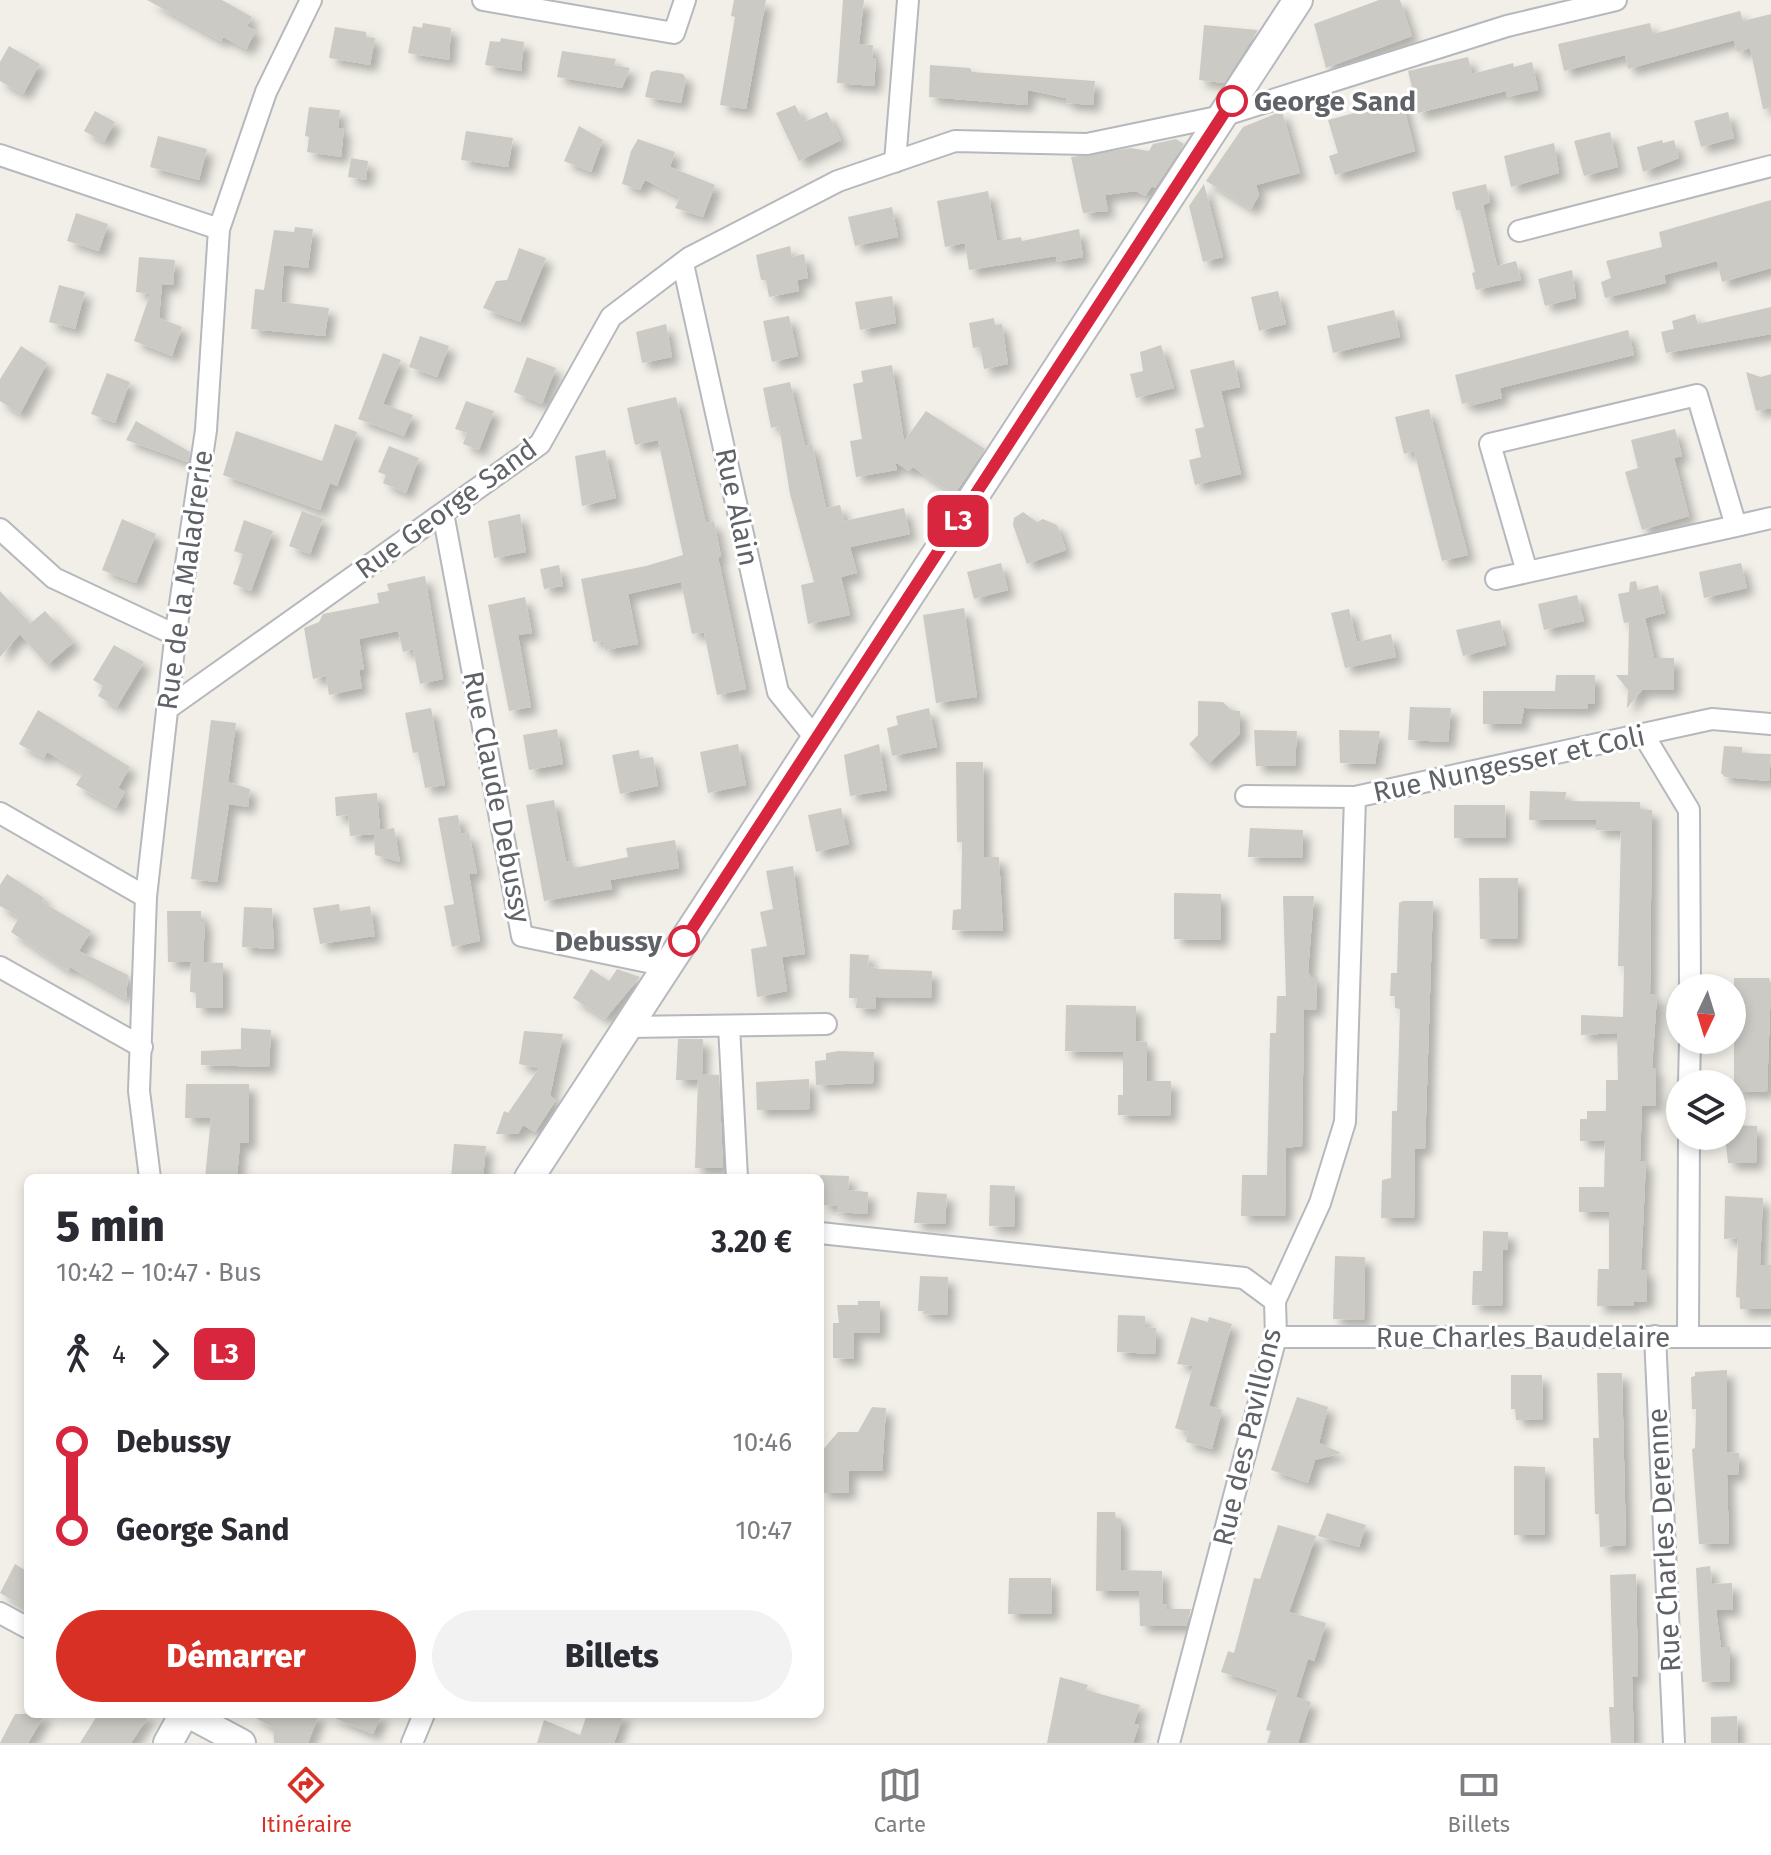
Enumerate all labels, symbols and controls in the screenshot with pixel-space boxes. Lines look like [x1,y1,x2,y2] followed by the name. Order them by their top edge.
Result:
[1254,85,1416,118] place label: George Sand
[1217,86,1247,116] marker: George Sand
[349,432,543,586] street label: Rue George Sand
[708,445,766,569] street label: Rue Alain
[150,448,220,712] street label: Rue de la Maladrerie
[922,495,994,547] line badge: L3
[944,504,972,537] text: L3
[456,668,538,926] street label: Rue Claude Debussy
[1370,719,1648,809] street label: Rue Nungesser et Coli
[555,925,662,958] place label: Debussy
[669,926,699,956] marker: Debussy
[1666,974,1746,1054] north arrow
[1666,974,1746,1150] map controls
[1666,1070,1746,1150] button: layers
[56,1200,165,1253] text: 5 min
[711,1224,792,1260] text: 3.20 €
[56,1257,261,1288] text: 10:42 – 10:47 · Bus
[1376,1321,1670,1354] street label: Rue Charles Baudelaire
[1206,1325,1288,1549] street label: Rue des Pavillons
[56,1332,100,1376] icon: walk
[138,1332,182,1376] icon: forward
[210,1337,239,1370] text: L3
[112,1339,126,1370] text: 4
[1641,1407,1687,1673] street label: Rue Charles Derenne
[116,1424,231,1460] text: Debussy
[732,1427,792,1458] text: 10:46
[116,1512,290,1548] text: George Sand
[735,1515,792,1546] text: 10:47
[56,1610,416,1702] button: Démarrer
[432,1610,792,1702] button: Billets
[261,1763,352,1838] tab: Itinéraire
[874,1763,926,1838] tab: Carte
[1448,1763,1510,1838] tab: Billets

